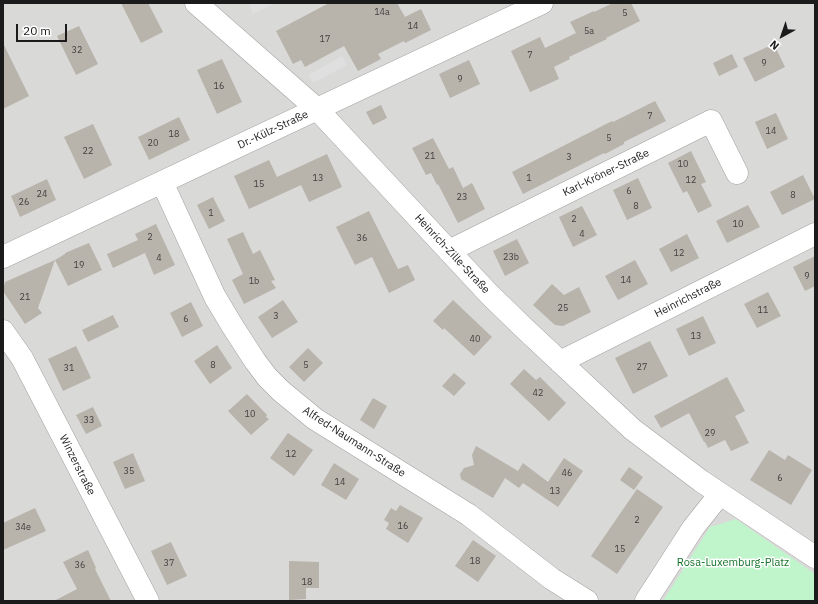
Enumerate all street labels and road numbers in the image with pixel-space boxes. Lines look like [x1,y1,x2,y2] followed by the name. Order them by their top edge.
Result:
[236,108,310,152] street label: Dr.-Külz-Straße
[561,146,651,200] street label: Karl-Kröner-Straße
[412,212,492,296] street label: Heinrich-Zille-Straße
[652,275,724,321] street label: Heinrichstraße
[300,404,408,480] street label: Alfred-Naumann-Straße
[56,433,98,497] street label: Winzerstraße

